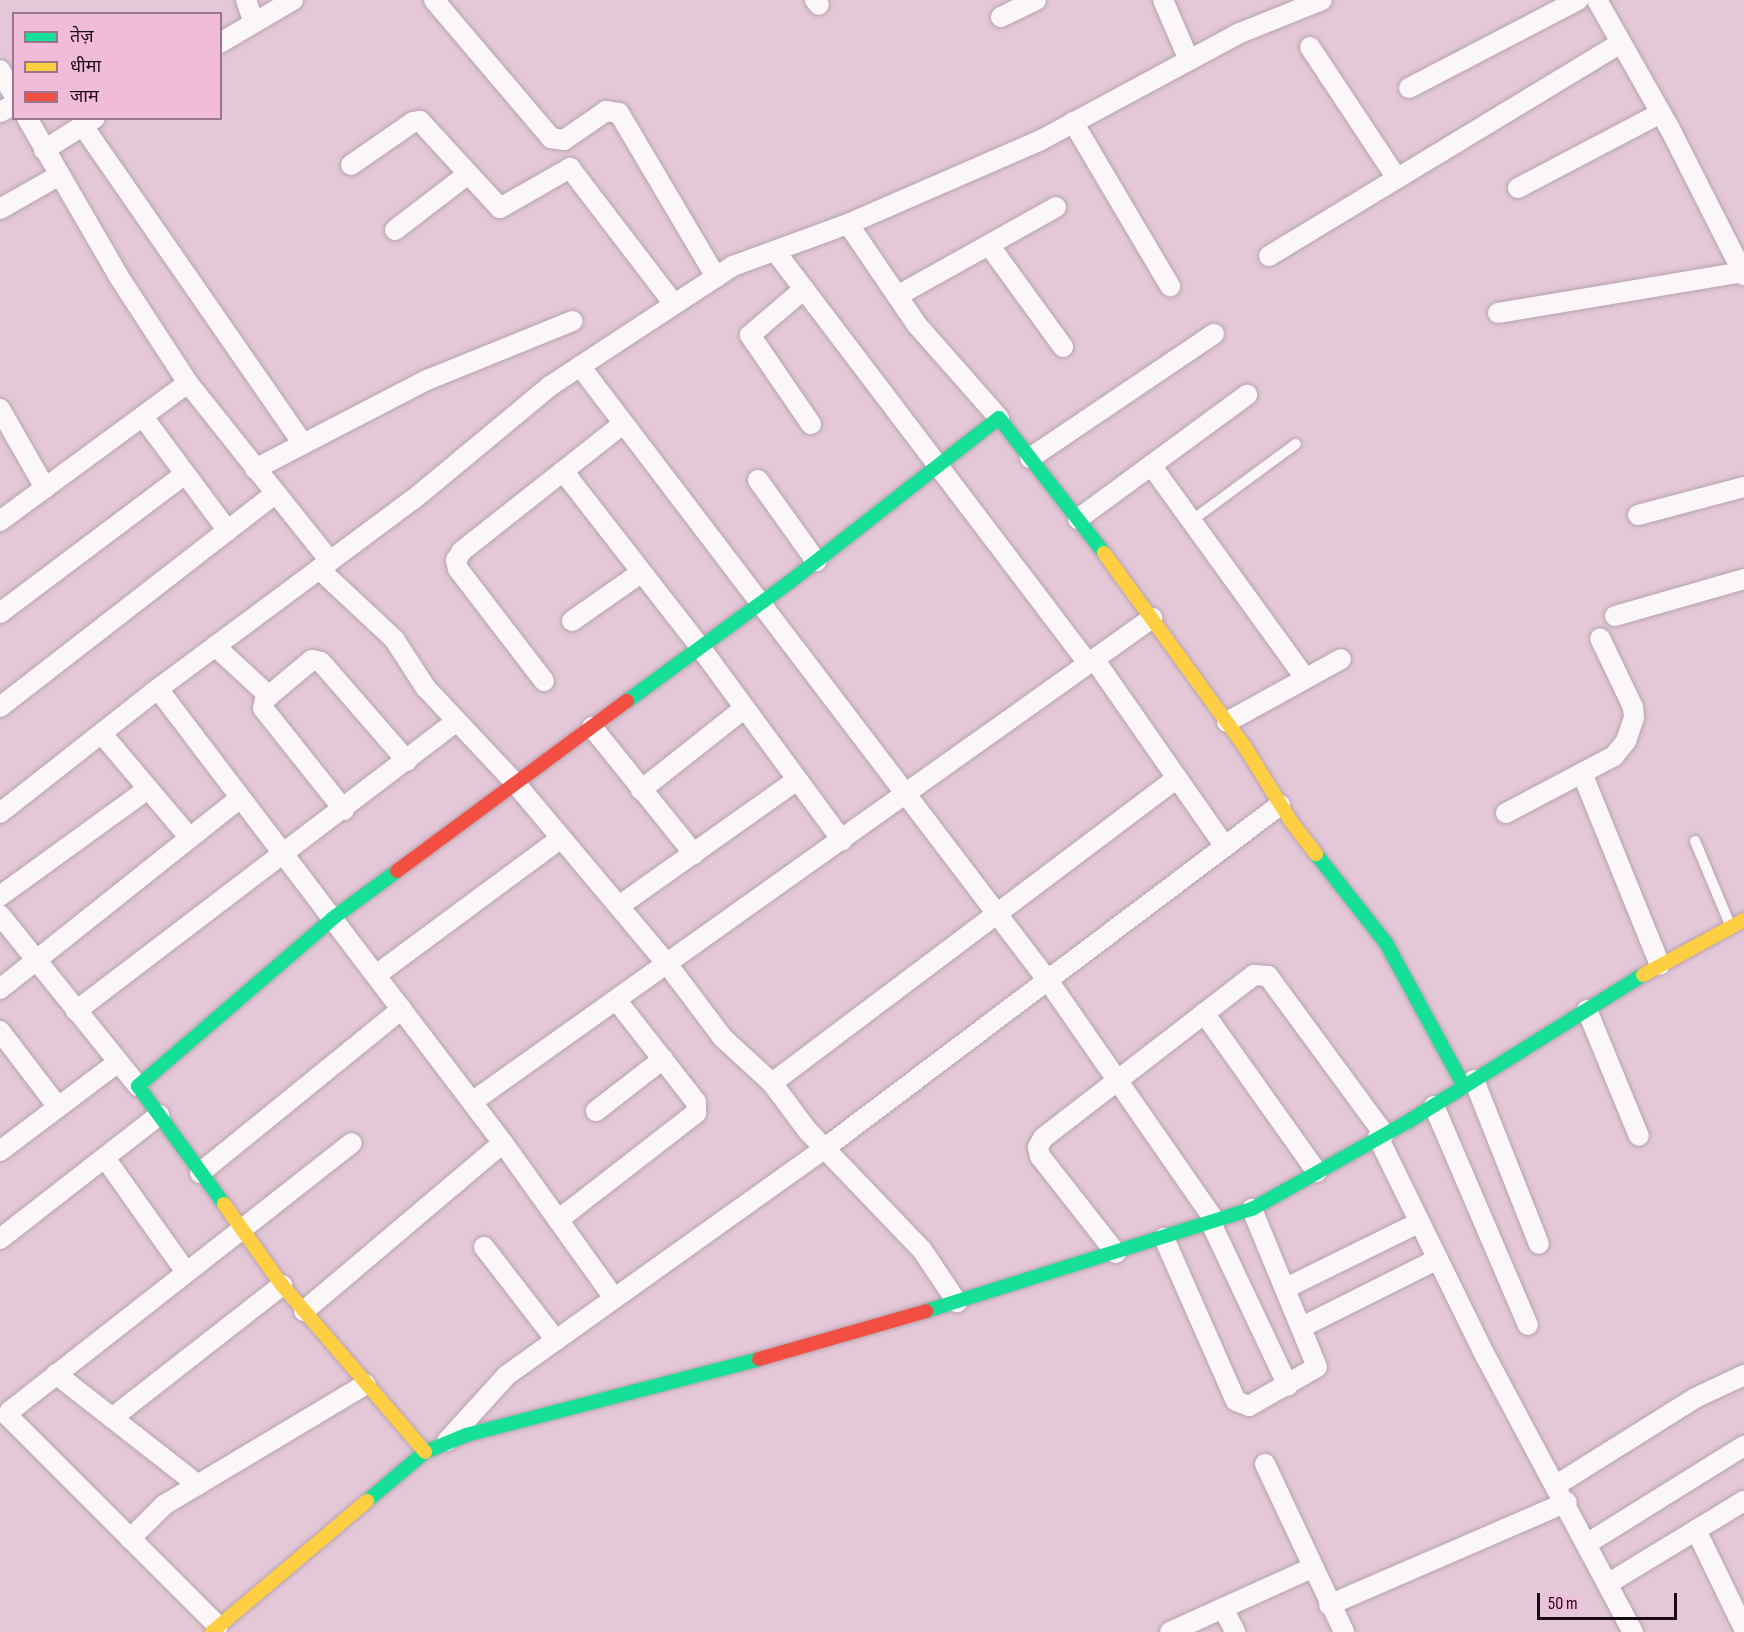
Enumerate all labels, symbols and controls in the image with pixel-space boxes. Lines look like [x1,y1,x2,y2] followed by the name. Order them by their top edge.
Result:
[12,12,222,120] legend
[70,26,94,47] text: तेज़
[70,56,101,77] text: धीमा
[70,86,99,107] text: जाम
[1540,1581,1680,1619] scale bar
[1548,1593,1578,1614] text: 50 m

